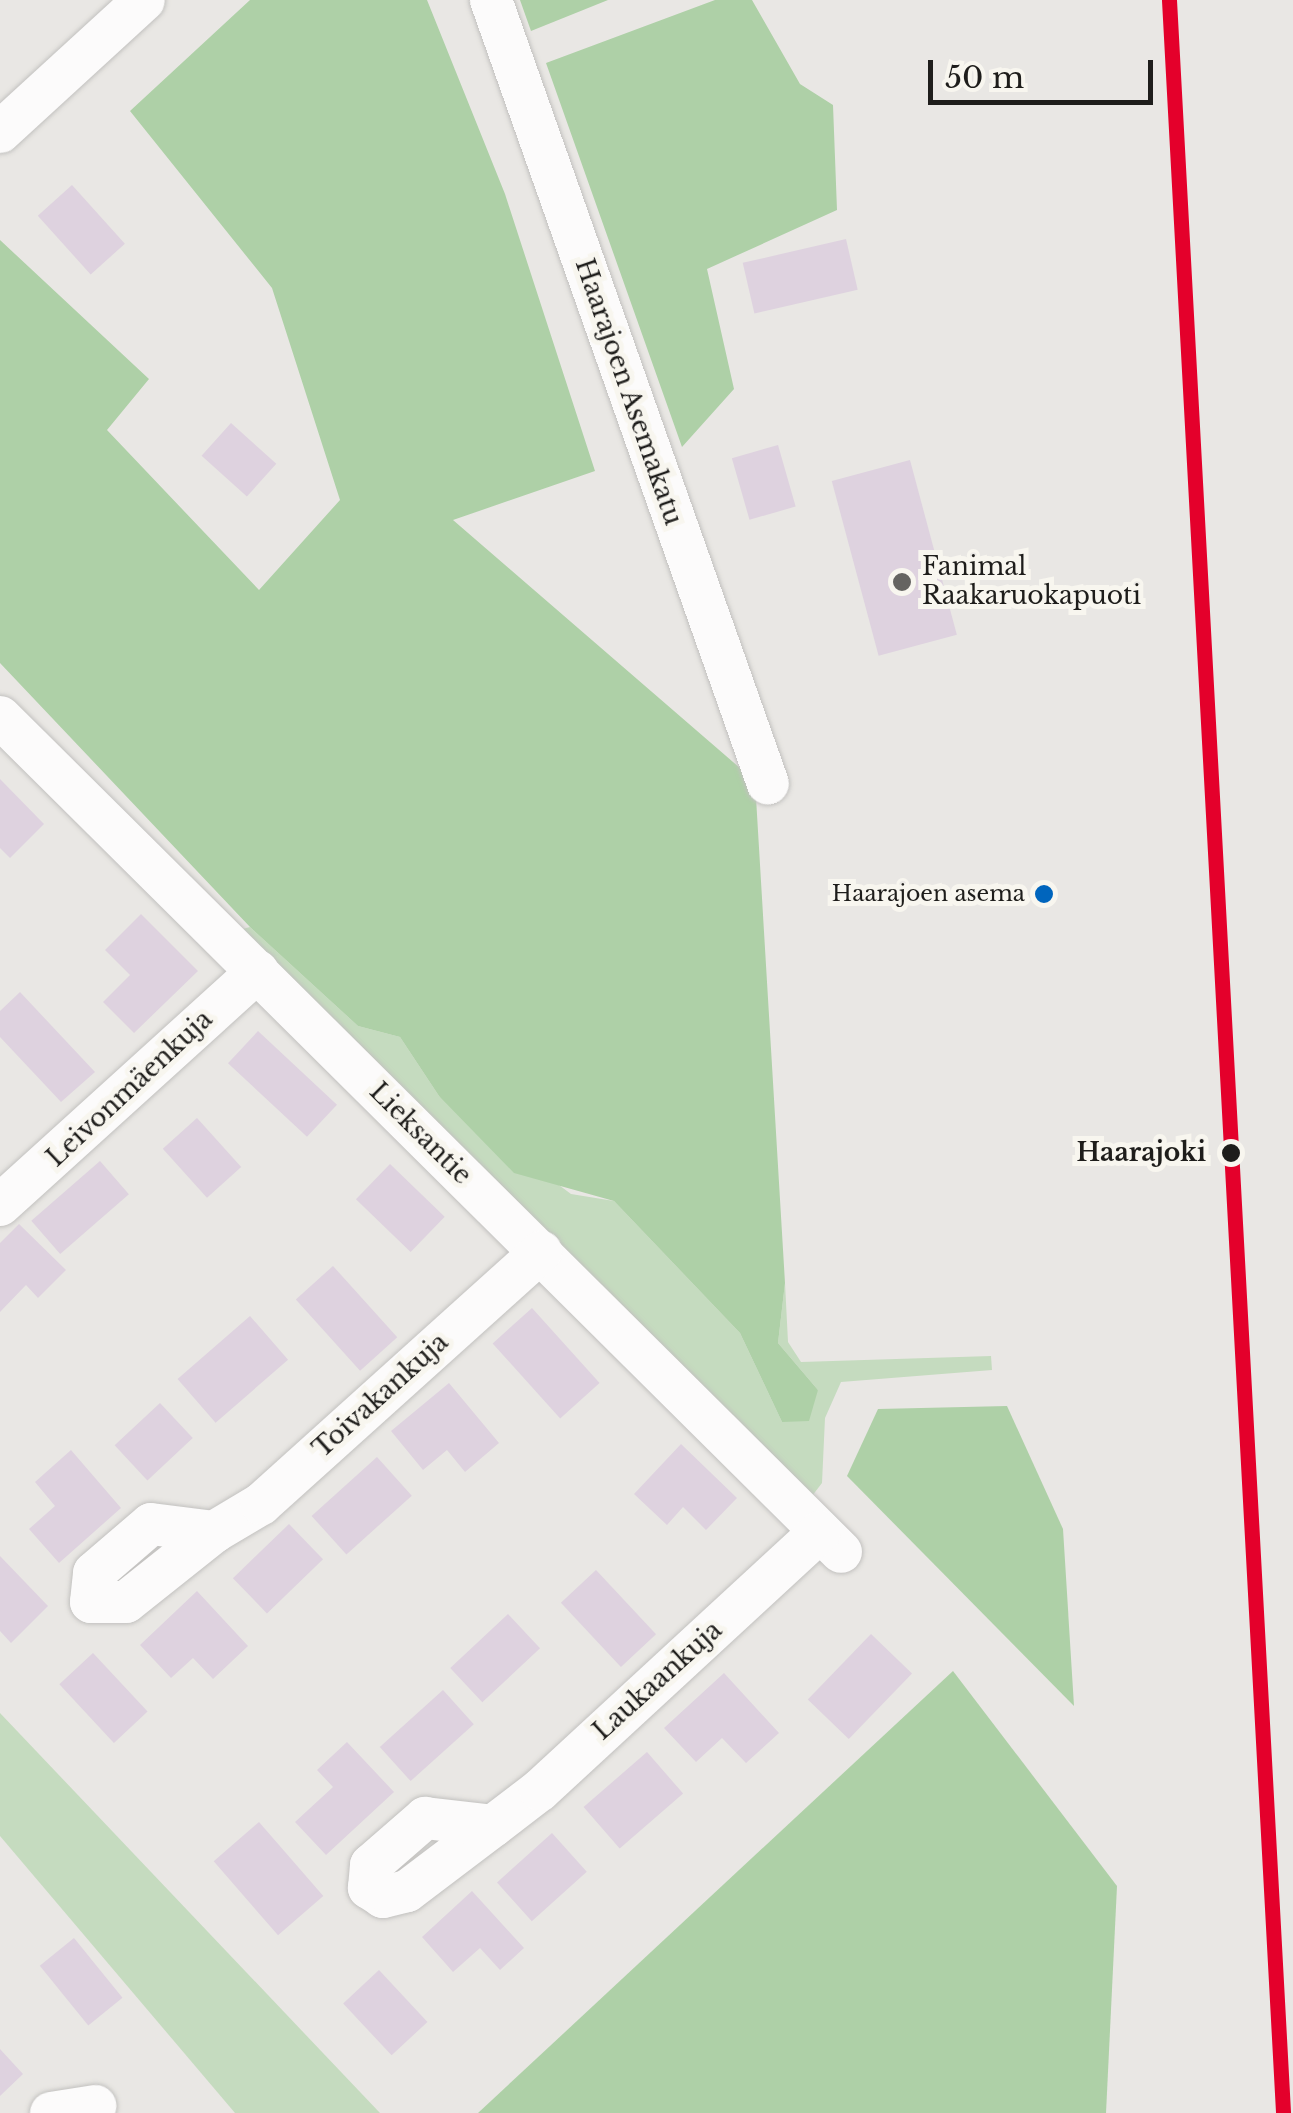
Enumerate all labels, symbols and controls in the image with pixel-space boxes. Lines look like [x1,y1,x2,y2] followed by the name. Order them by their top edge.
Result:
[933,40,1158,102] scale bar
[945,59,1024,96] text: 50 m
[568,255,688,529] street label: Haarajoen Asemakatu
[922,553,1141,612] place label: Fanimal Raakaruokapuoti
[891,571,913,593] marker: Fanimal Raakaruokapuoti
[832,881,1025,907] place label: Haarajoen asema
[1034,884,1054,904] marker: Haarajoen asema
[41,1005,219,1173] street label: Leivonmäenkuja
[363,1077,477,1191] street label: Lieksantie
[1215,1137,1247,1169] marker: Haarajoki
[1076,1138,1206,1168] place label: Haarajoki
[307,1328,455,1464] street label: Toivakankuja
[588,1615,728,1747] street label: Laukaankuja

